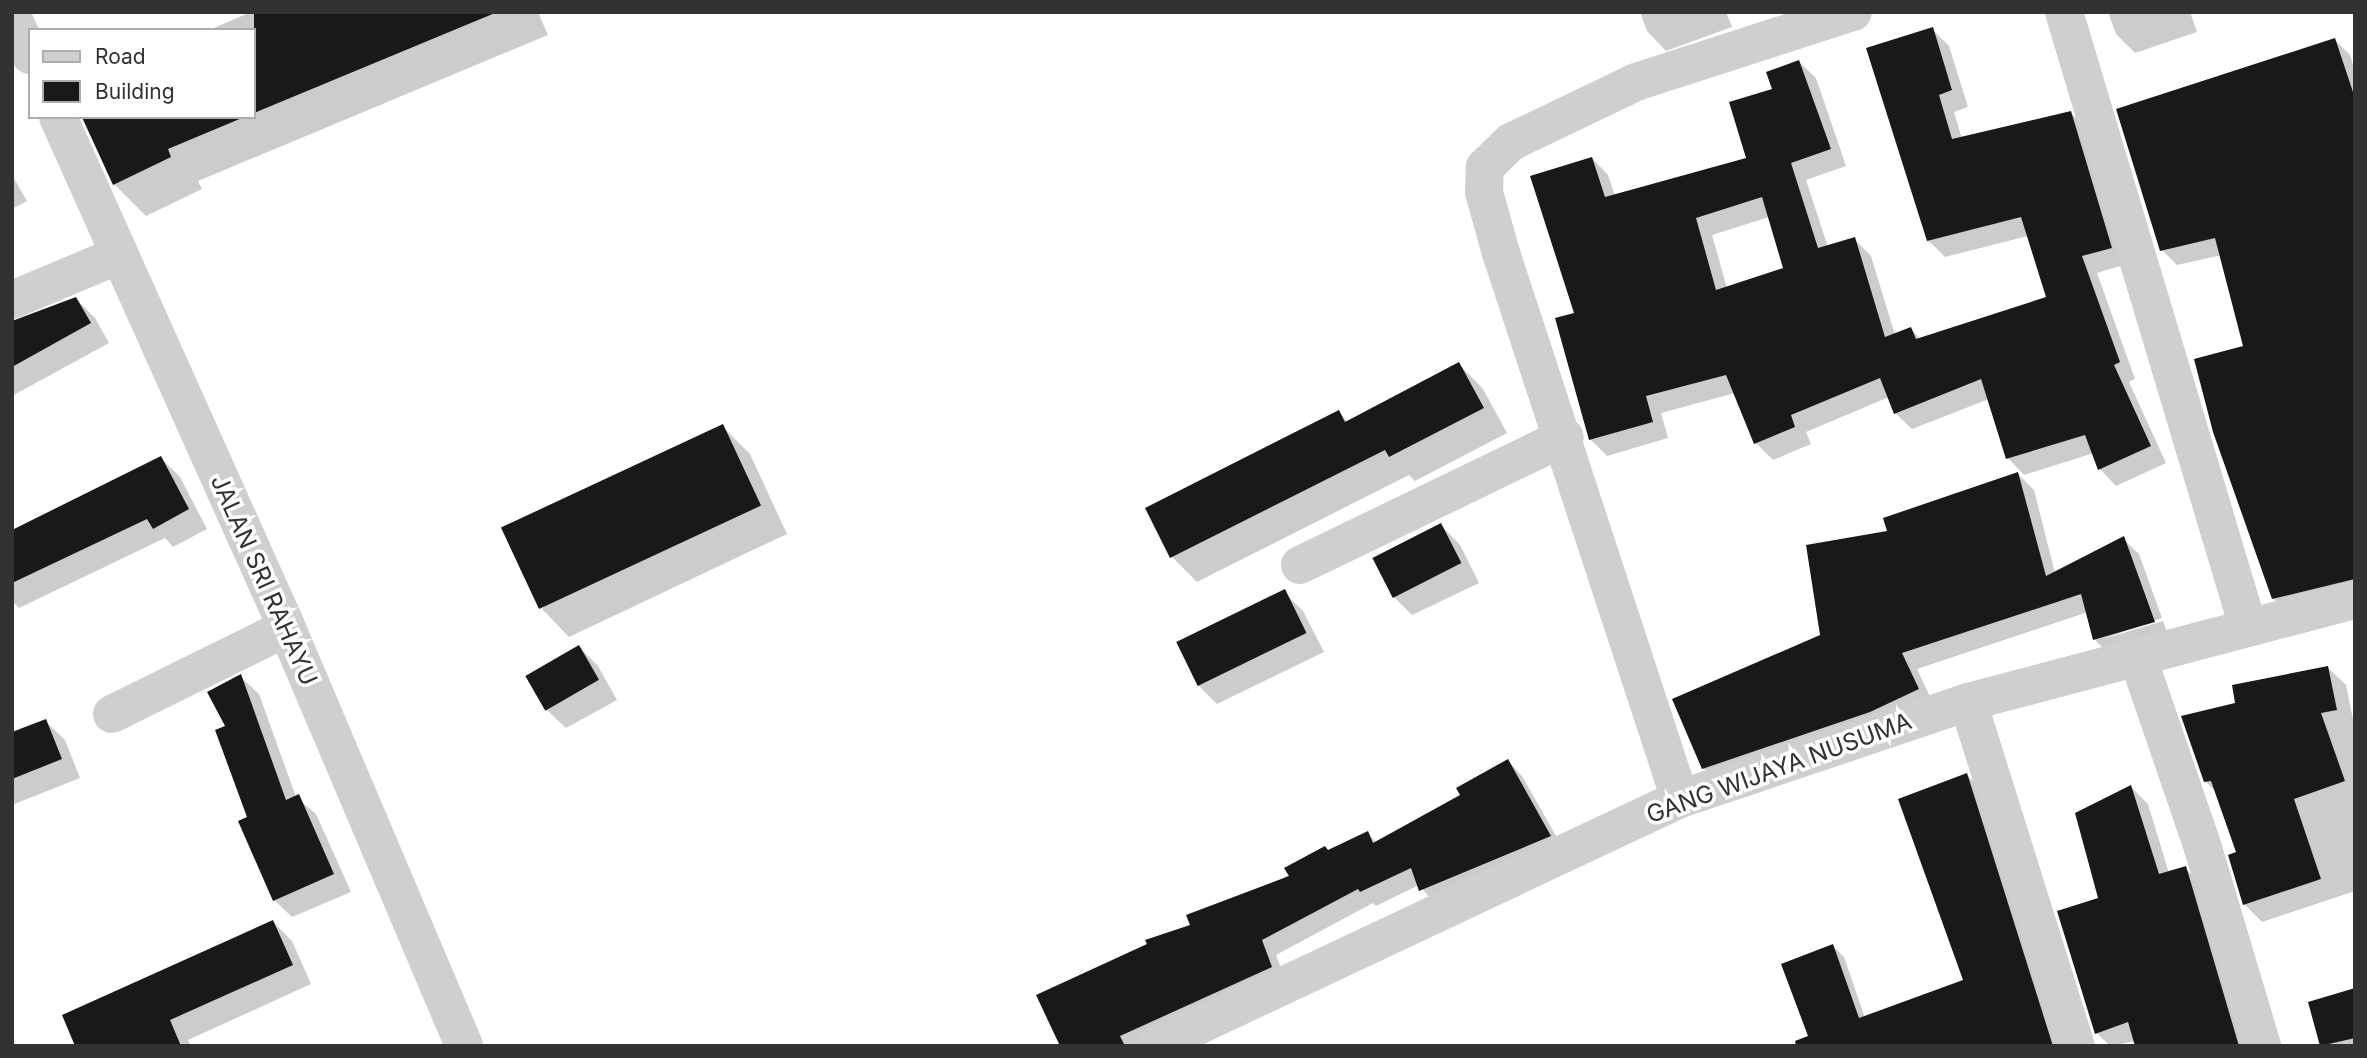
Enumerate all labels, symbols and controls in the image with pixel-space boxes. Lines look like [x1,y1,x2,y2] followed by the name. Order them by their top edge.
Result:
[28,28,256,119] legend
[95,44,146,69] text: Road
[95,79,175,104] text: Building
[205,470,323,690] street label: JALAN SRI RAHAYU
[1642,707,1916,829] street label: GANG WIJAYA NUSUMA

